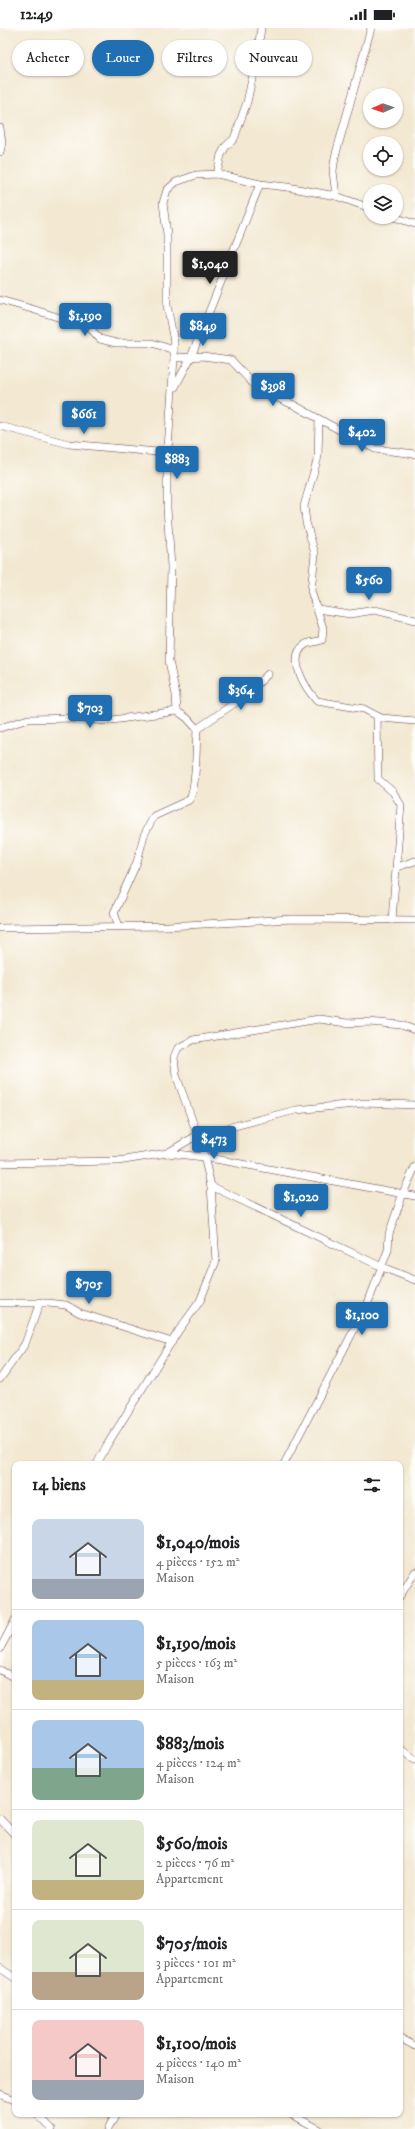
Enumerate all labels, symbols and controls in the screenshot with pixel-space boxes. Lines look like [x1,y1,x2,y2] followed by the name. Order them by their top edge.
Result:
[20,5,53,24] text: 12:49
[12,40,84,76] chip: Acheter
[92,40,154,76] chip: Louer
[162,40,227,76] chip: Filtres
[235,40,312,76] chip: Nouveau
[363,88,403,128] north arrow
[363,88,403,224] map controls
[363,136,403,176] button: locate
[363,184,403,224] button: layers
[177,251,243,285] pin: $1,040
[192,256,228,272] text: $1,040
[52,303,118,337] pin: $1,190
[68,308,102,324] text: $1,190
[179,313,227,347] pin: $849
[189,318,217,334] text: $849
[249,373,297,407] pin: $398
[261,378,285,394] text: $398
[60,401,108,435] pin: $661
[71,406,97,422] text: $661
[338,419,386,453] pin: $402
[348,424,376,440] text: $402
[153,446,201,480] pin: $883
[165,451,189,467] text: $883
[345,567,393,601] pin: $560
[355,572,383,588] text: $560
[217,677,265,711] pin: $364
[228,682,254,698] text: $364
[66,695,114,729] pin: $703
[77,700,103,716] text: $703
[190,1126,238,1160] pin: $473
[201,1131,227,1147] text: $473
[268,1184,334,1218] pin: $1,020
[283,1189,319,1205] text: $1,020
[65,1271,113,1305] pin: $705
[75,1276,103,1292] text: $705
[329,1302,395,1336] pin: $1,100
[345,1307,379,1323] text: $1,100
[32,1474,86,1496] text: 14 biens
[361,1474,383,1496] icon: filters
[156,1532,240,1554] text: $1,040/mois
[64,1535,112,1583] icon: home
[156,1554,239,1570] text: 4 pièces · 152 m²
[156,1570,194,1586] text: Maison
[156,1633,236,1655] text: $1,190/mois
[64,1636,112,1684] icon: home
[156,1655,237,1671] text: 5 pièces · 163 m²
[156,1671,194,1687] text: Maison
[156,1733,224,1755] text: $883/mois
[64,1736,112,1784] icon: home
[156,1755,241,1771] text: 4 pièces · 124 m²
[156,1771,194,1787] text: Maison
[156,1833,227,1855] text: $560/mois
[64,1836,112,1884] icon: home
[156,1855,234,1871] text: 2 pièces · 76 m²
[156,1871,223,1887] text: Appartement
[156,1933,227,1955] text: $705/mois
[64,1936,112,1984] icon: home
[156,1955,236,1971] text: 3 pièces · 101 m²
[156,1971,223,1987] text: Appartement
[156,2033,236,2055] text: $1,100/mois
[64,2036,112,2084] icon: home
[156,2055,241,2071] text: 4 pièces · 140 m²
[156,2071,194,2087] text: Maison

